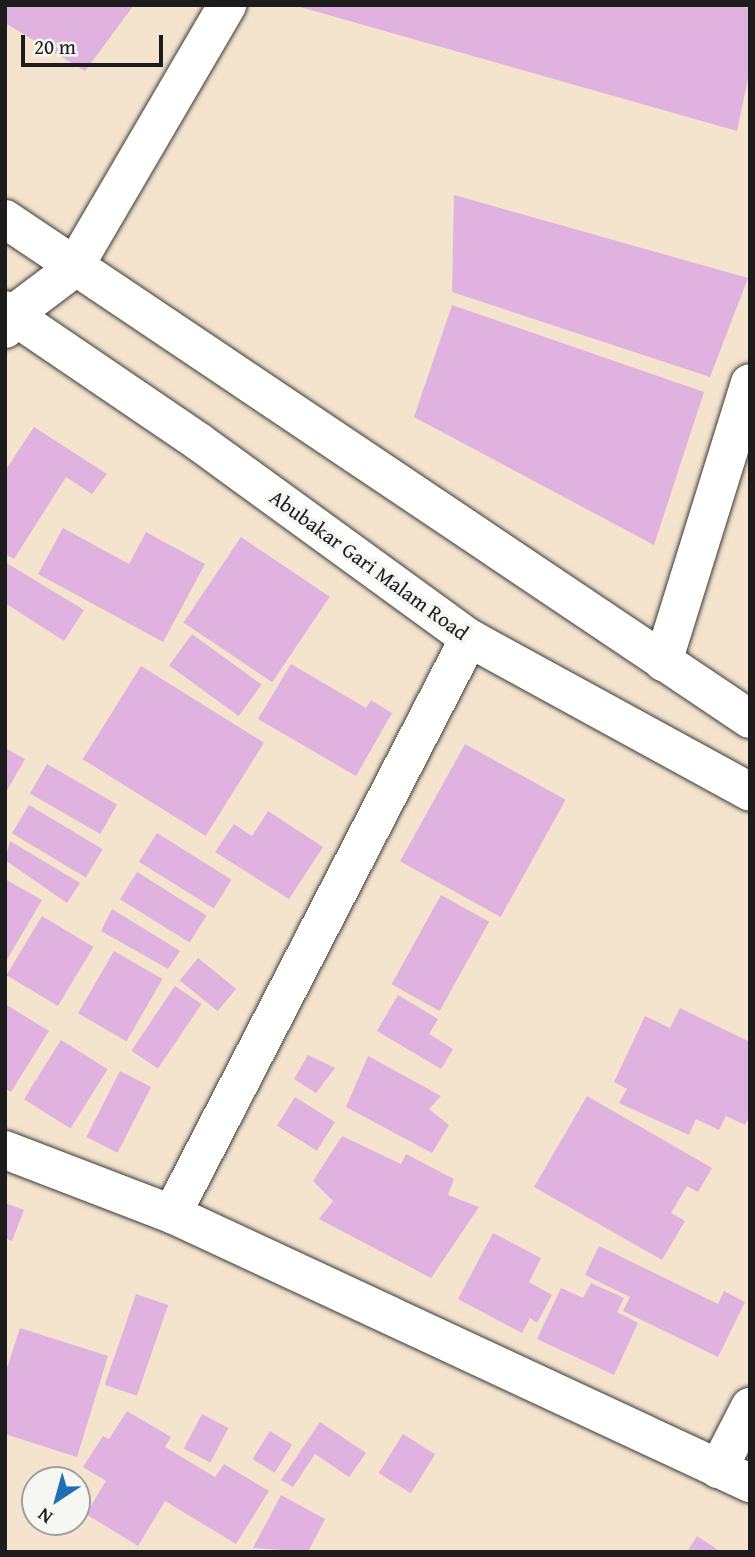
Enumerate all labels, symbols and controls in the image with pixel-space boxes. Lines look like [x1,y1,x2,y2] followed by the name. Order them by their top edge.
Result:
[24,21,166,65] scale bar
[34,31,76,62] text: 20 m
[265,484,473,646] street label: Abubakar Gari Malam Road
[21,1466,91,1536] north arrow
[31,1501,58,1531] text: N

